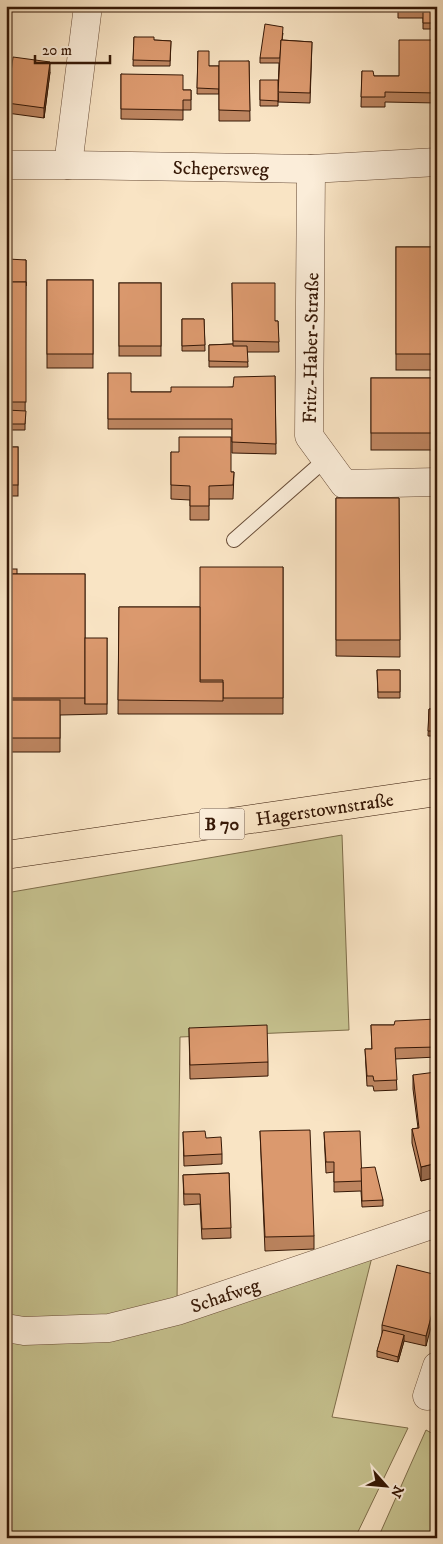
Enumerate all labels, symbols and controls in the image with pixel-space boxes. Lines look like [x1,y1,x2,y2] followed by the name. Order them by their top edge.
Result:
[35,32,110,64] scale bar
[42,41,72,60] text: 20 m
[173,157,270,181] street label: Schepersweg
[299,272,324,424] street label: Fritz-Haber-Straße
[254,788,395,831] street label: Hagerstownstraße
[200,809,244,840] road number: B 70
[188,1274,264,1319] street label: Schafweg
[360,1462,410,1512] north arrow
[386,1482,407,1501] text: N

